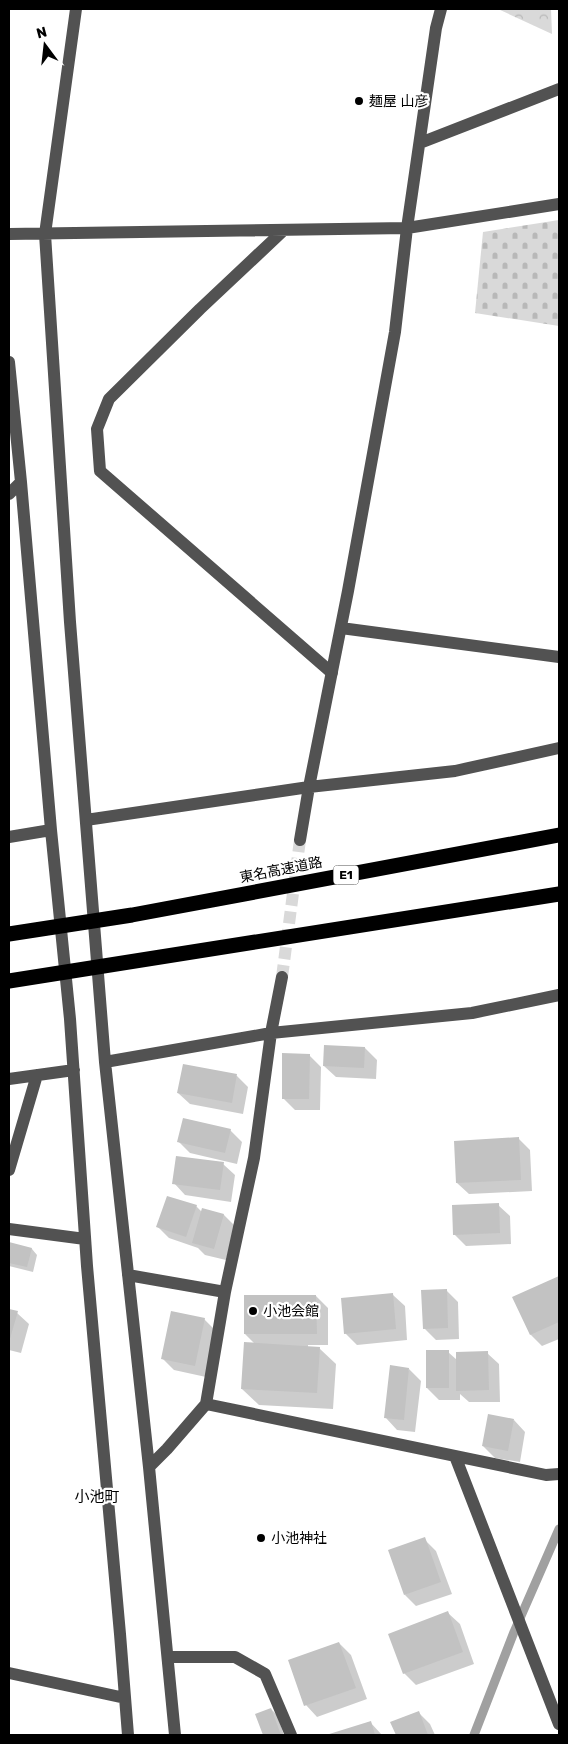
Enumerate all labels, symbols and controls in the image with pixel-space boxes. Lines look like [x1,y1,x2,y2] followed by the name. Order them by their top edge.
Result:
[20,20,70,70] north arrow
[35,23,49,42] text: N
[369,93,428,110] place label: 麺屋 山彦
[353,95,365,107] marker: 麺屋 山彦
[238,854,324,886] street label: 東名高速道路
[334,866,358,884] road number: E1
[263,1303,319,1320] place label: 小池会館
[247,1305,259,1317] marker: 小池会館
[74,1488,120,1506] district label: 小池町
[271,1530,327,1547] place label: 小池神社
[255,1532,267,1544] marker: 小池神社

